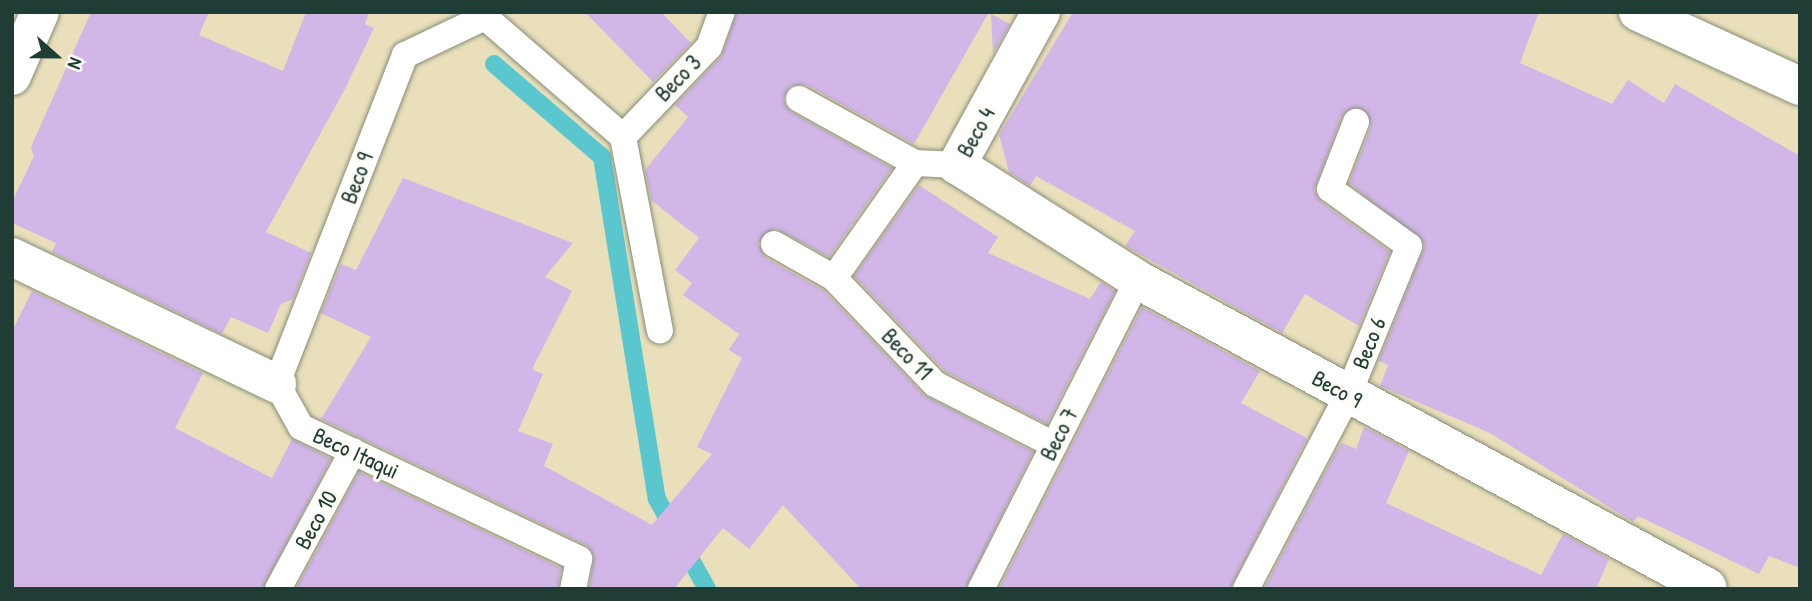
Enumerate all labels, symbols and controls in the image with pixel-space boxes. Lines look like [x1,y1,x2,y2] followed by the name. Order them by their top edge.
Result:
[21,21,91,91] north arrow
[649,49,707,107] street label: Beco 3
[62,54,90,73] text: N
[951,102,1001,162] street label: Beco 4
[335,148,379,208] street label: Beco 9
[1346,313,1392,373] street label: Beco 6
[876,322,938,386] street label: Beco 11
[1307,364,1367,414] street label: Beco 9
[1034,403,1084,465] street label: Beco 7
[309,421,403,485] street label: Beco Itaqui
[289,486,343,554] street label: Beco 10

